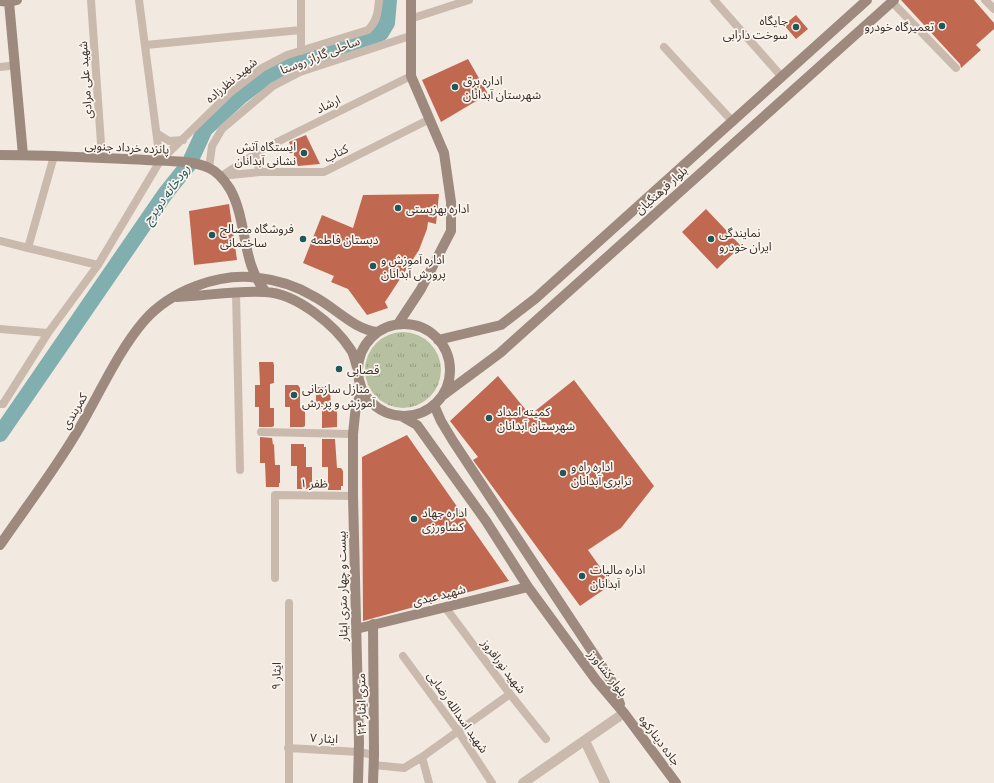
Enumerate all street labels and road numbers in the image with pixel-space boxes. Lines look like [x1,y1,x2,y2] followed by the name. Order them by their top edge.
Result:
[278,32,362,78] street label: ساحلی گاراژ روستا
[74,40,96,120] street label: شهید علی مرادی
[201,53,261,107] street label: شهید نظرزاده
[313,91,343,117] street label: ارشاد
[84,136,170,158] street label: پانزده خرداد جنوبی
[321,139,352,166] street label: کتاب
[631,162,691,218] street label: بلوار فرهنگیان
[57,389,92,432] street label: کمربندی
[300,474,328,492] street label: ظفر ۱
[333,531,352,642] street label: بیست و چهار متری ایثار
[411,580,467,610] street label: شهید عبدی
[477,634,530,697] street label: شهید نورافروز
[584,645,632,700] street label: بلوار کشاورز
[267,662,285,690] street label: ایثار ۹
[424,668,492,756] street label: شهید اسدالله رضایی
[352,673,370,735] street label: ۲۴ متری ایثار
[635,711,685,769] street label: جاده دینارکوه
[310,729,339,747] street label: ایثار ۷

